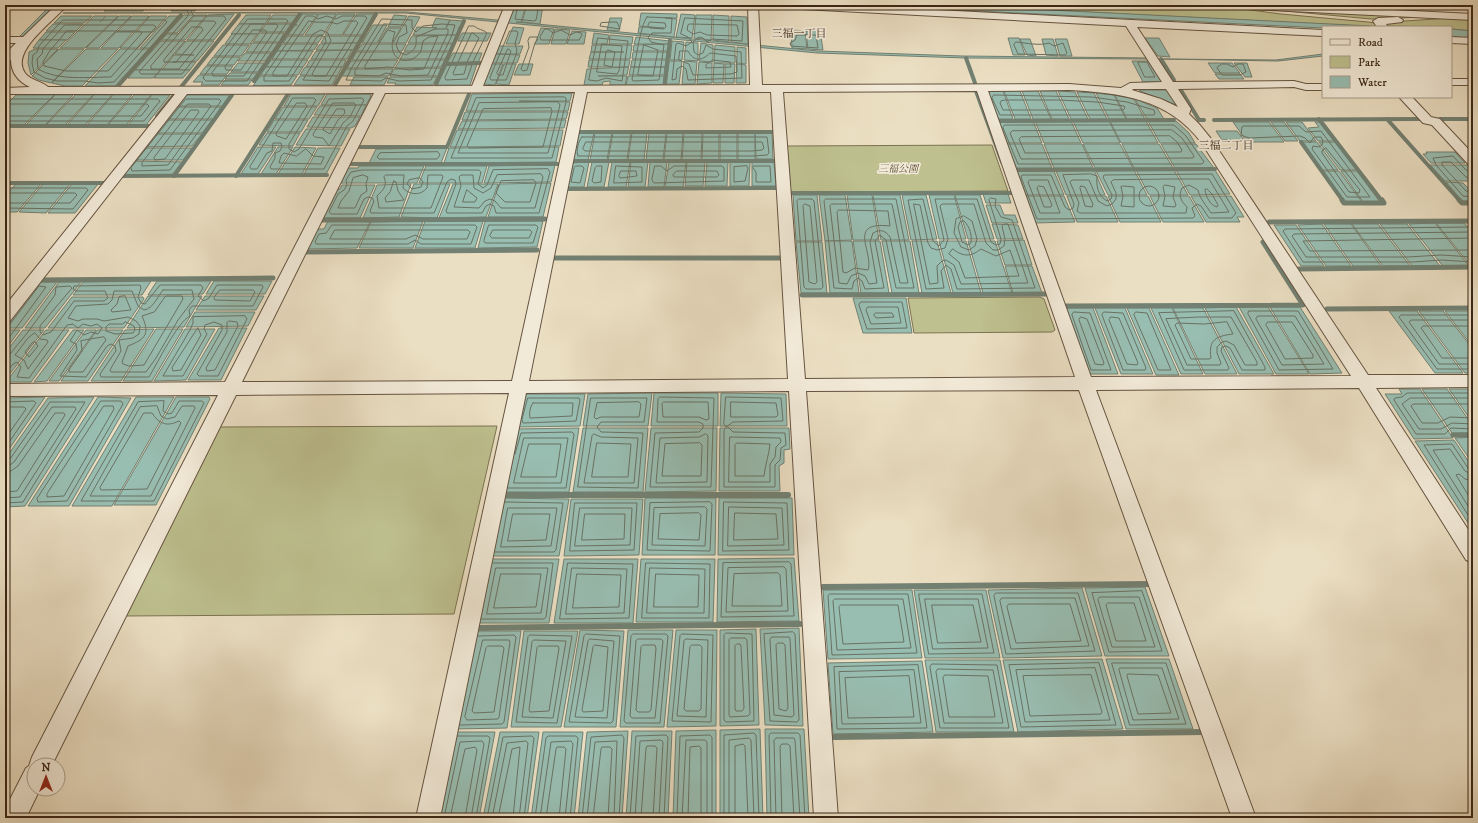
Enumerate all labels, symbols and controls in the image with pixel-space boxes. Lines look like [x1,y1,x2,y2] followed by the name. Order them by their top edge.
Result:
[1322,26,1452,98] legend
[772,27,827,41] district label: 三福一丁目
[1358,35,1383,50] text: Road
[1358,55,1380,70] text: Park
[1357,75,1387,90] text: Water
[1199,139,1254,153] district label: 三福二丁目
[878,163,920,175] park label: 三福公園
[26,757,66,797] north arrow
[41,761,51,775] text: N

